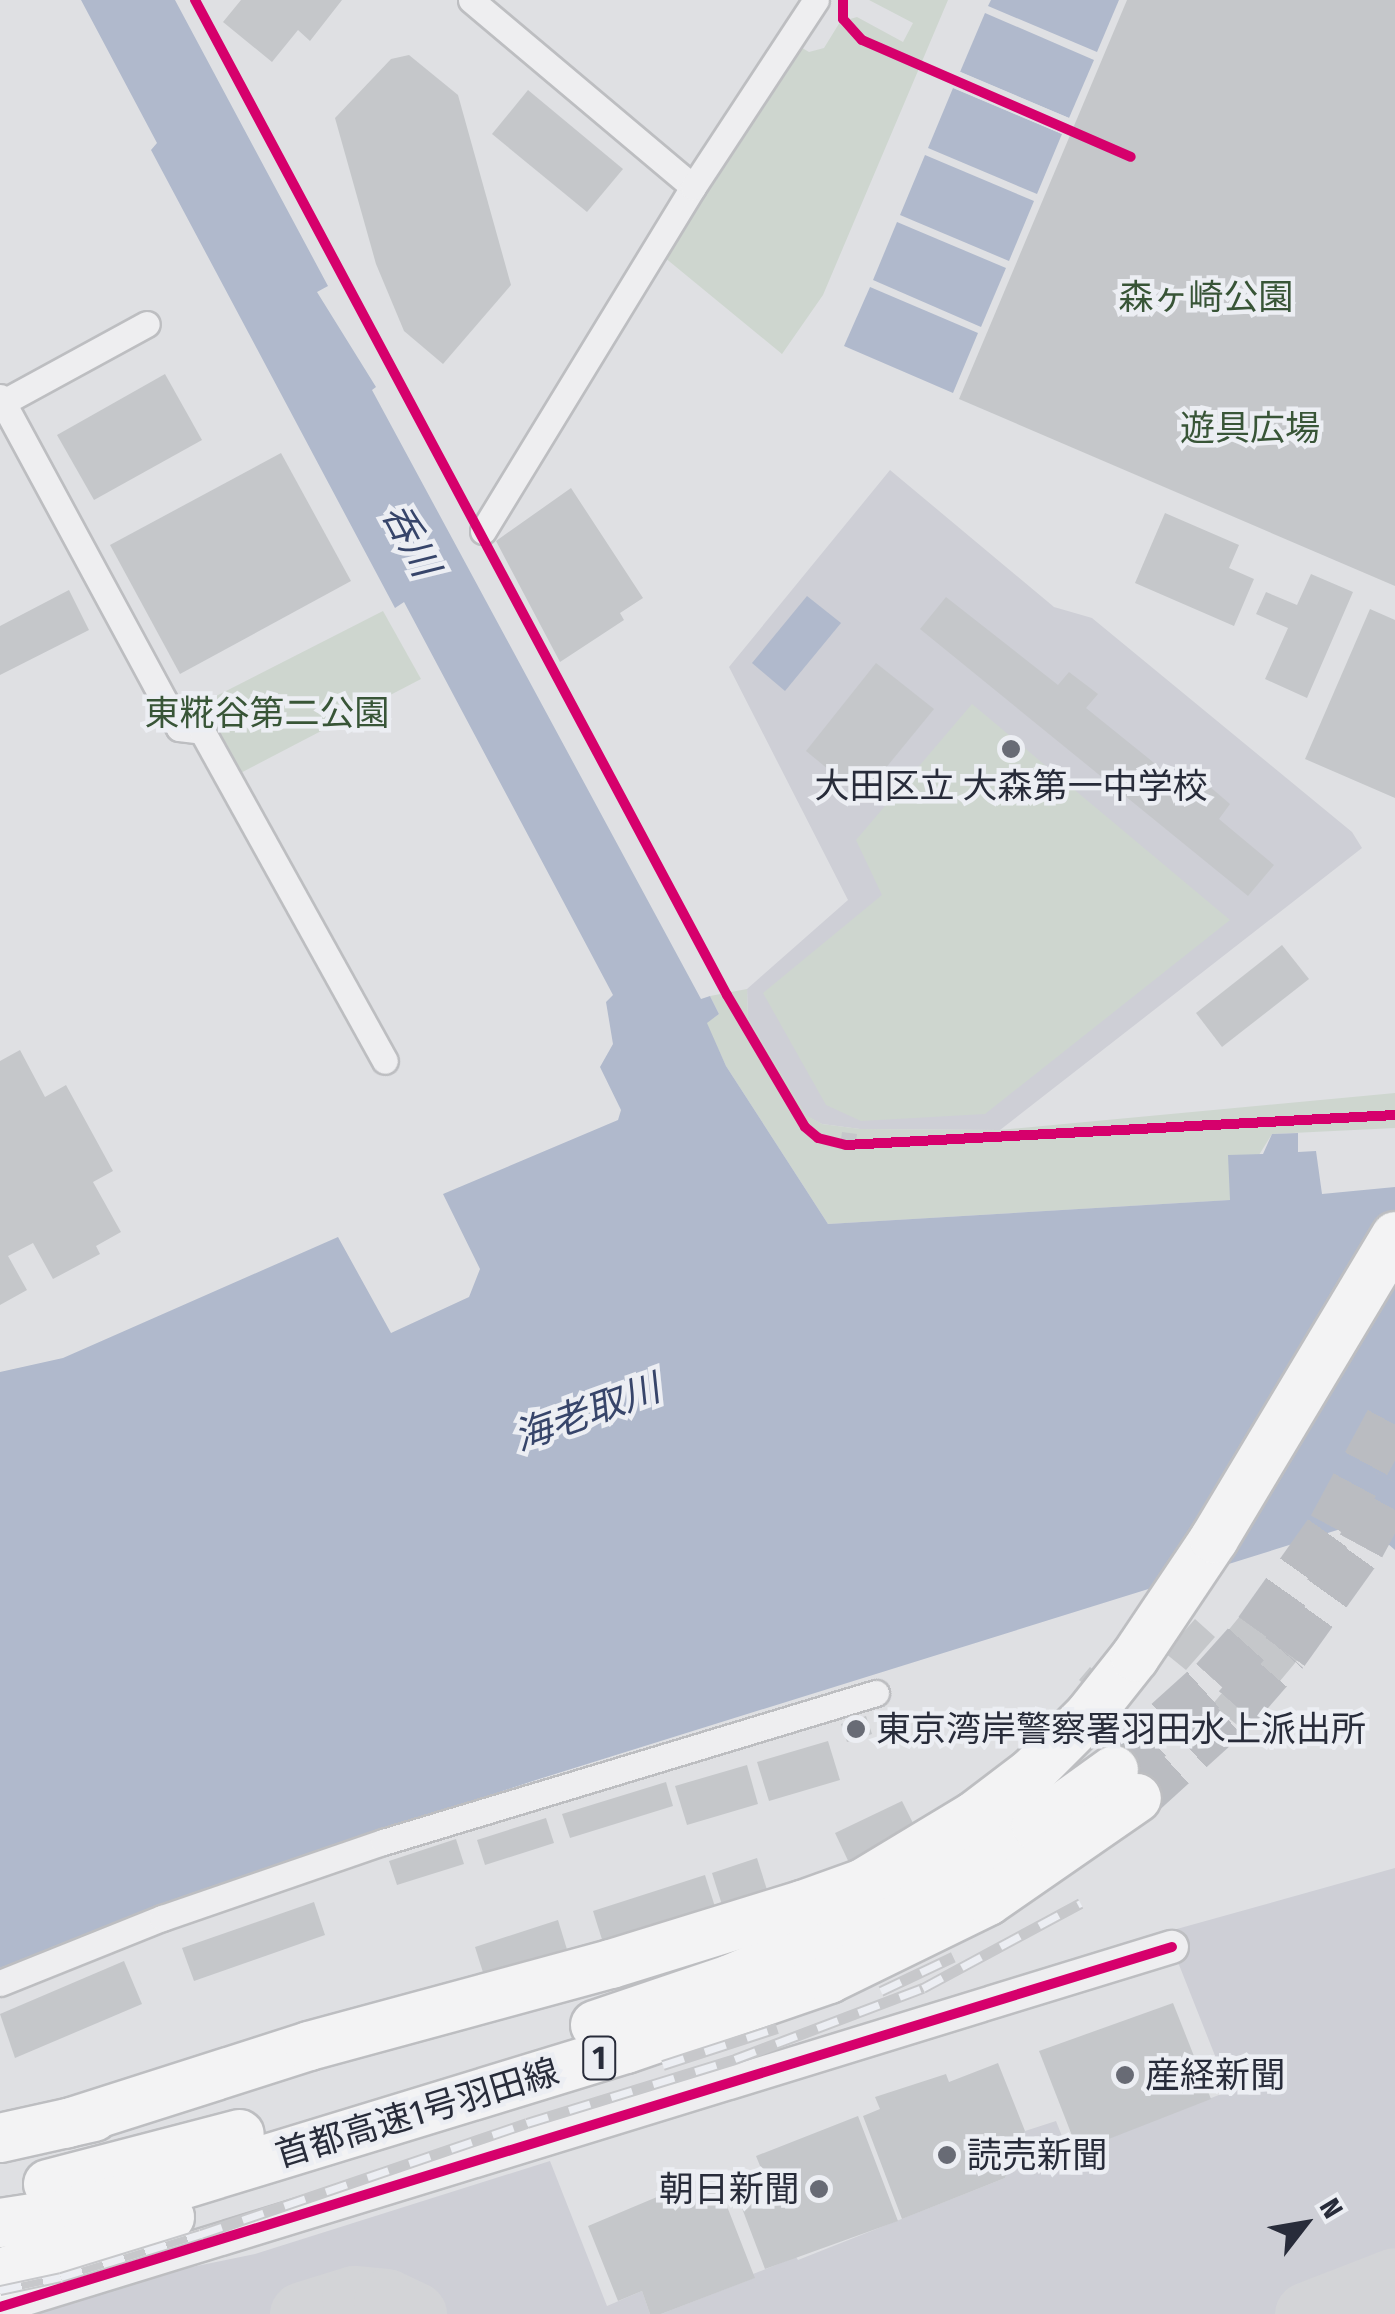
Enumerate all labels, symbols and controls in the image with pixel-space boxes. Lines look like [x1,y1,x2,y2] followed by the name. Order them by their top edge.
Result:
[1119,276,1293,318] park label: 森ヶ崎公園
[1180,407,1320,449] park label: 遊具広場
[372,496,448,584] water label: 呑川
[145,692,389,734] park label: 東糀谷第二公園
[1000,738,1022,760] marker: 大田区立 大森第一中学校
[814,765,1208,807] place label: 大田区立 大森第一中学校
[508,1366,666,1460] water label: 海老取川
[876,1708,1366,1750] place label: 東京湾岸警察署羽田水上派出所
[845,1718,867,1740] marker: 東京湾岸警察署羽田水上派出所
[582,2031,616,2085] road number: 1
[270,2050,564,2176] street label: 首都高速1号羽田線
[1145,2054,1285,2096] place label: 産経新聞
[1114,2064,1136,2086] marker: 産経新聞
[967,2134,1107,2176] place label: 読売新聞
[936,2144,958,2166] marker: 読売新聞
[659,2168,799,2210] place label: 朝日新聞
[1255,2174,1355,2274] north arrow
[808,2178,830,2200] marker: 朝日新聞
[1313,2193,1350,2224] text: N

